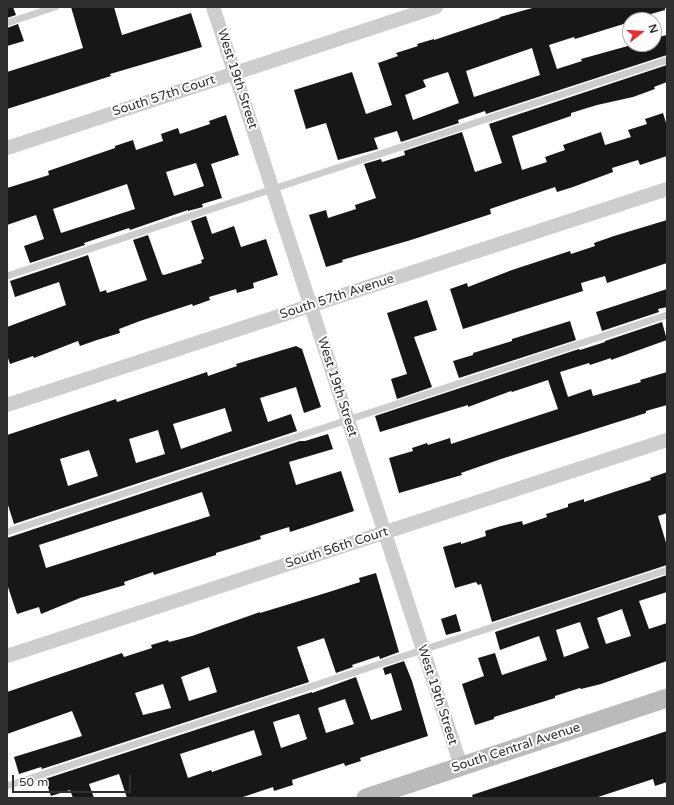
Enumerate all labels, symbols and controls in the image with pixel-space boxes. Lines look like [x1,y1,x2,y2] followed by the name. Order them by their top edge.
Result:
[622,12,662,52] north arrow
[645,23,661,35] text: N
[213,27,261,131] street label: West 19th Street
[111,72,217,120] street label: South 57th Court
[278,271,396,323] street label: South 57th Avenue
[313,335,361,439] street label: West 19th Street
[284,524,390,572] street label: South 56th Court
[413,643,461,747] street label: West 19th Street
[450,720,582,776] street label: South Central Avenue
[14,767,133,793] scale bar
[19,775,48,789] text: 50 m

